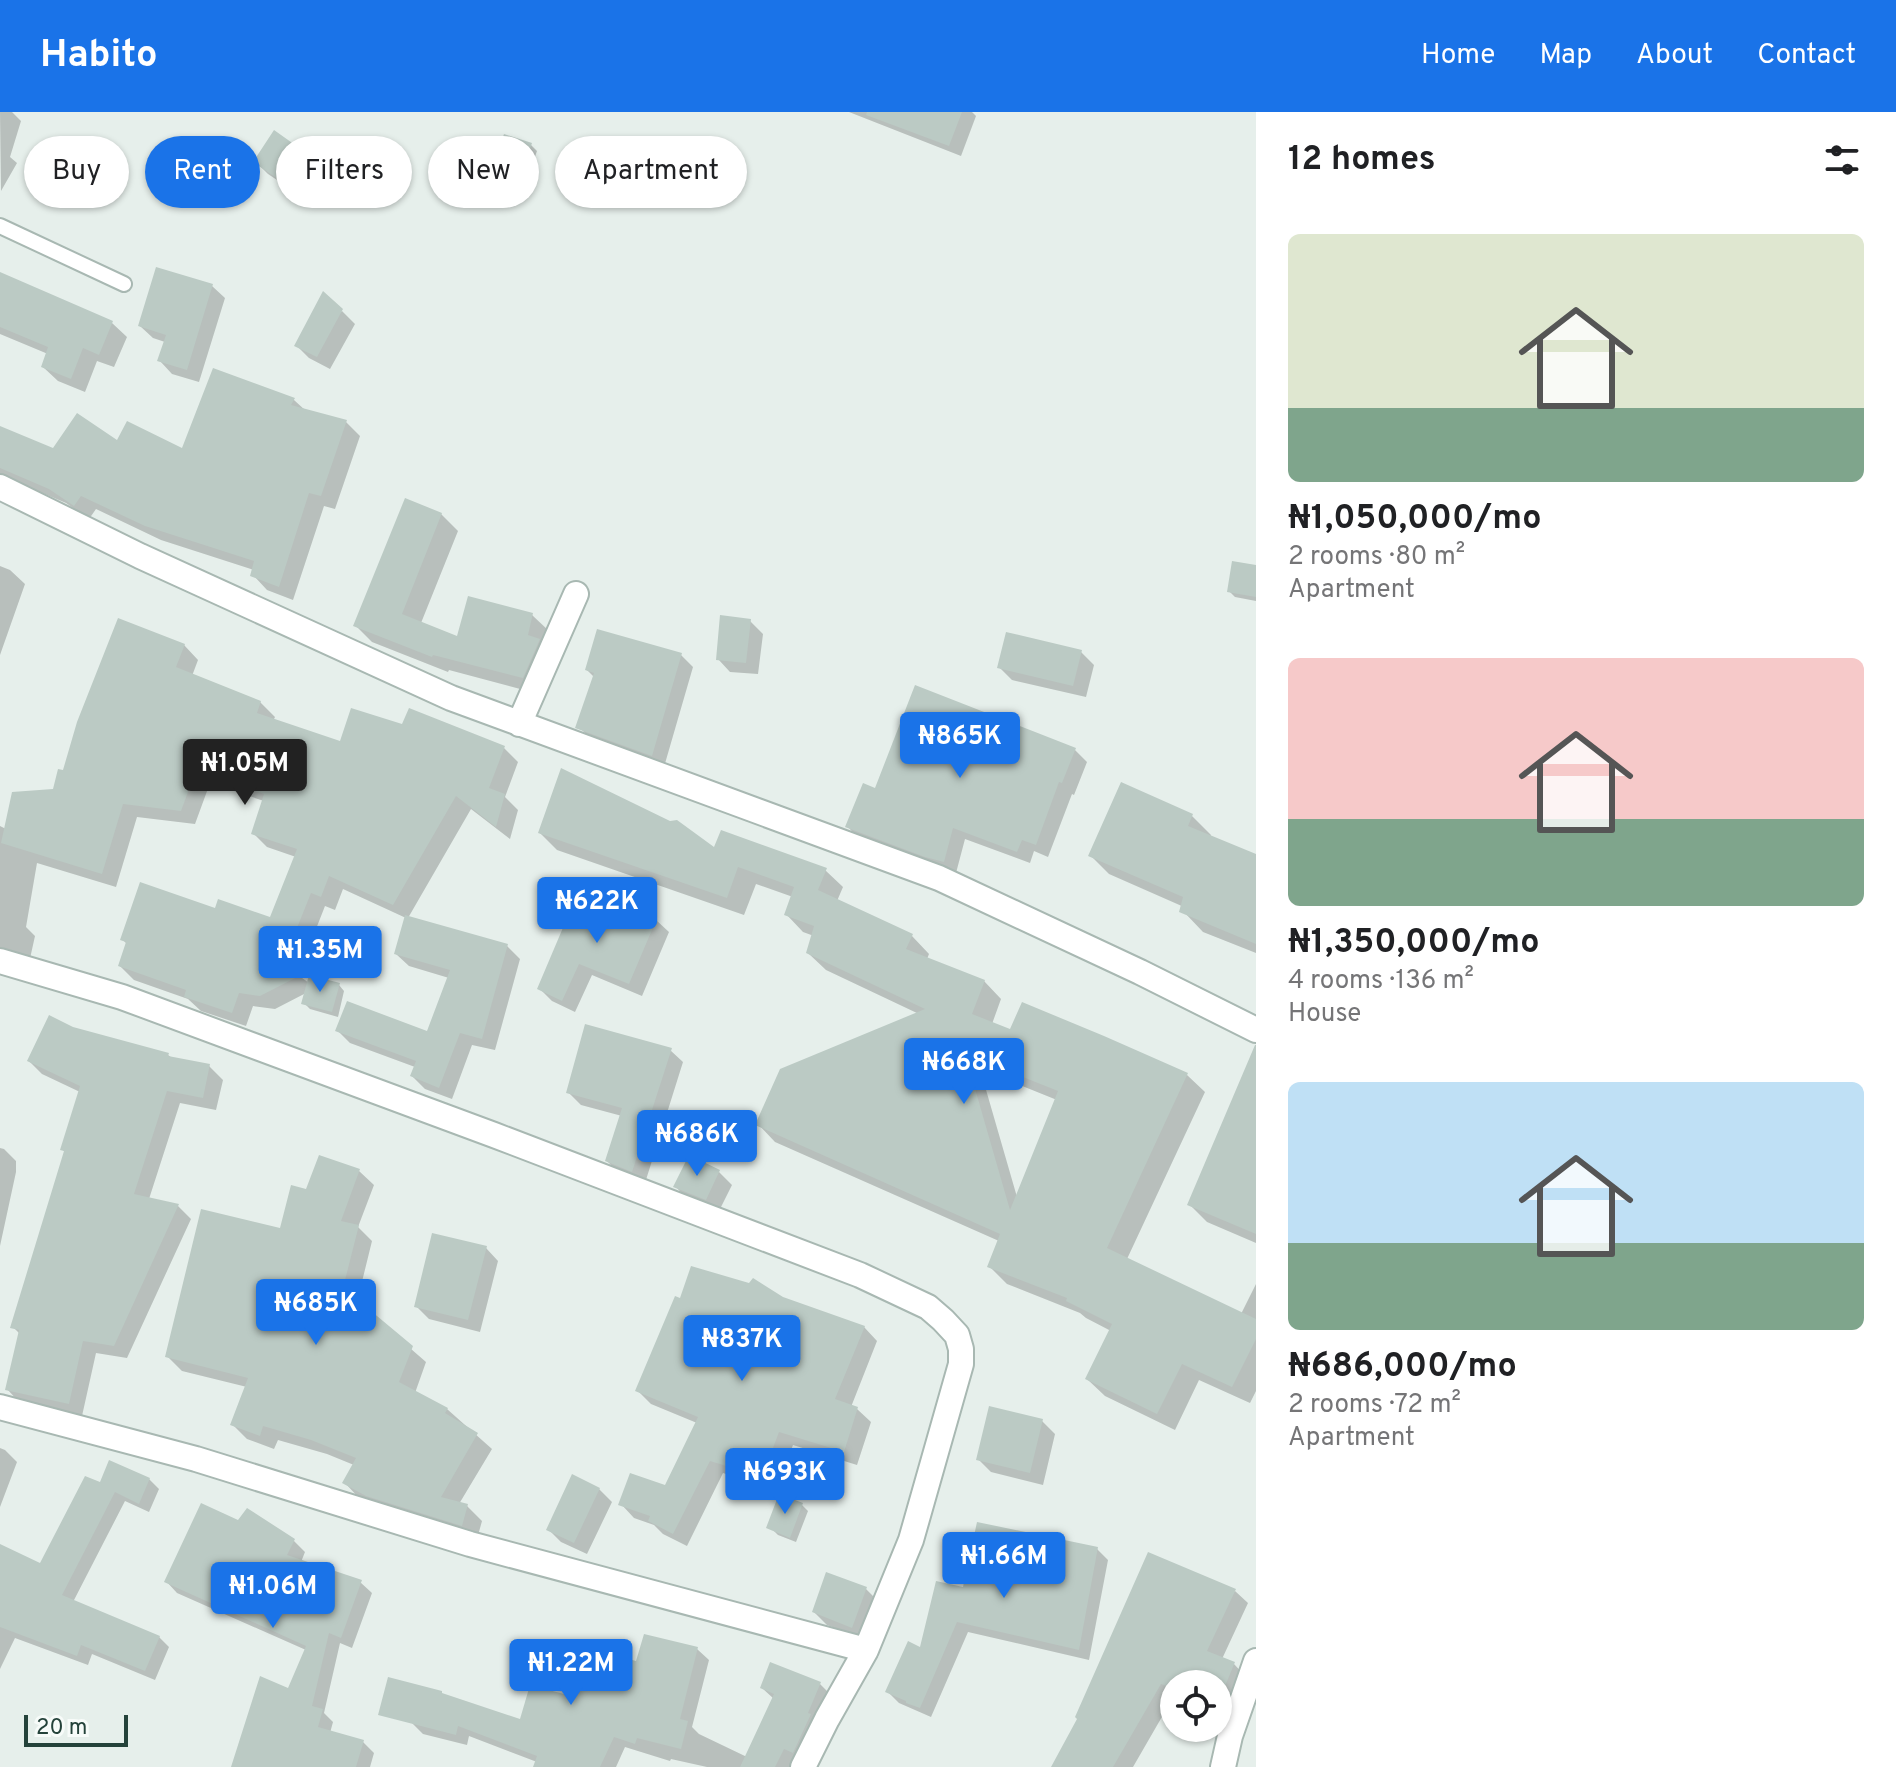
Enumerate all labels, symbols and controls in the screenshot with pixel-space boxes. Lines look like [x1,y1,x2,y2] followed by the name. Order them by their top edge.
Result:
[40,32,158,81] text: Habito
[1421,38,1495,74] text: Home
[1539,38,1592,74] text: Map
[1636,38,1713,74] text: About
[1757,38,1856,74] text: Contact
[24,136,129,208] chip: Buy
[145,136,260,208] chip: Rent
[276,136,412,208] chip: Filters
[428,136,539,208] chip: New
[555,136,747,208] chip: Apartment
[1820,138,1864,182] icon: filters
[1288,139,1435,182] text: 12 homes
[1504,286,1648,430] icon: home
[1288,498,1541,541] text: ₦1,050,000/mo
[1288,541,1465,574] text: 2 rooms · 80 m²
[1288,574,1415,607] text: Apartment
[1504,710,1648,854] icon: home
[904,712,1016,780] pin: ₦865K
[918,721,1002,754] text: ₦865K
[180,739,310,807] pin: ₦1.05M
[201,748,289,781] text: ₦1.05M
[541,877,653,945] pin: ₦622K
[555,886,639,919] text: ₦622K
[1288,922,1539,965] text: ₦1,350,000/mo
[255,926,385,994] pin: ₦1.35M
[277,935,363,968] text: ₦1.35M
[1288,965,1474,998] text: 4 rooms · 136 m²
[1288,998,1361,1031] text: House
[908,1038,1020,1106] pin: ₦668K
[922,1047,1006,1080] text: ₦668K
[641,1110,753,1178] pin: ₦686K
[655,1119,739,1152] text: ₦686K
[1504,1134,1648,1278] icon: home
[260,1279,372,1347] pin: ₦685K
[274,1288,358,1321] text: ₦685K
[686,1315,798,1383] pin: ₦837K
[701,1324,783,1357] text: ₦837K
[1288,1346,1517,1389] text: ₦686,000/mo
[1288,1389,1461,1422] text: 2 rooms · 72 m²
[1288,1422,1415,1455] text: Apartment
[729,1448,841,1516] pin: ₦693K
[743,1457,827,1490] text: ₦693K
[939,1532,1069,1600] pin: ₦1.66M
[960,1541,1048,1574] text: ₦1.66M
[208,1562,338,1630] pin: ₦1.06M
[229,1571,317,1604] text: ₦1.06M
[506,1639,636,1707] pin: ₦1.22M
[527,1648,615,1681] text: ₦1.22M
[1160,1670,1232,1742] map controls
[1160,1670,1232,1742] button: locate
[24,1711,128,1747] scale bar
[36,1715,87,1742] text: 20 m

